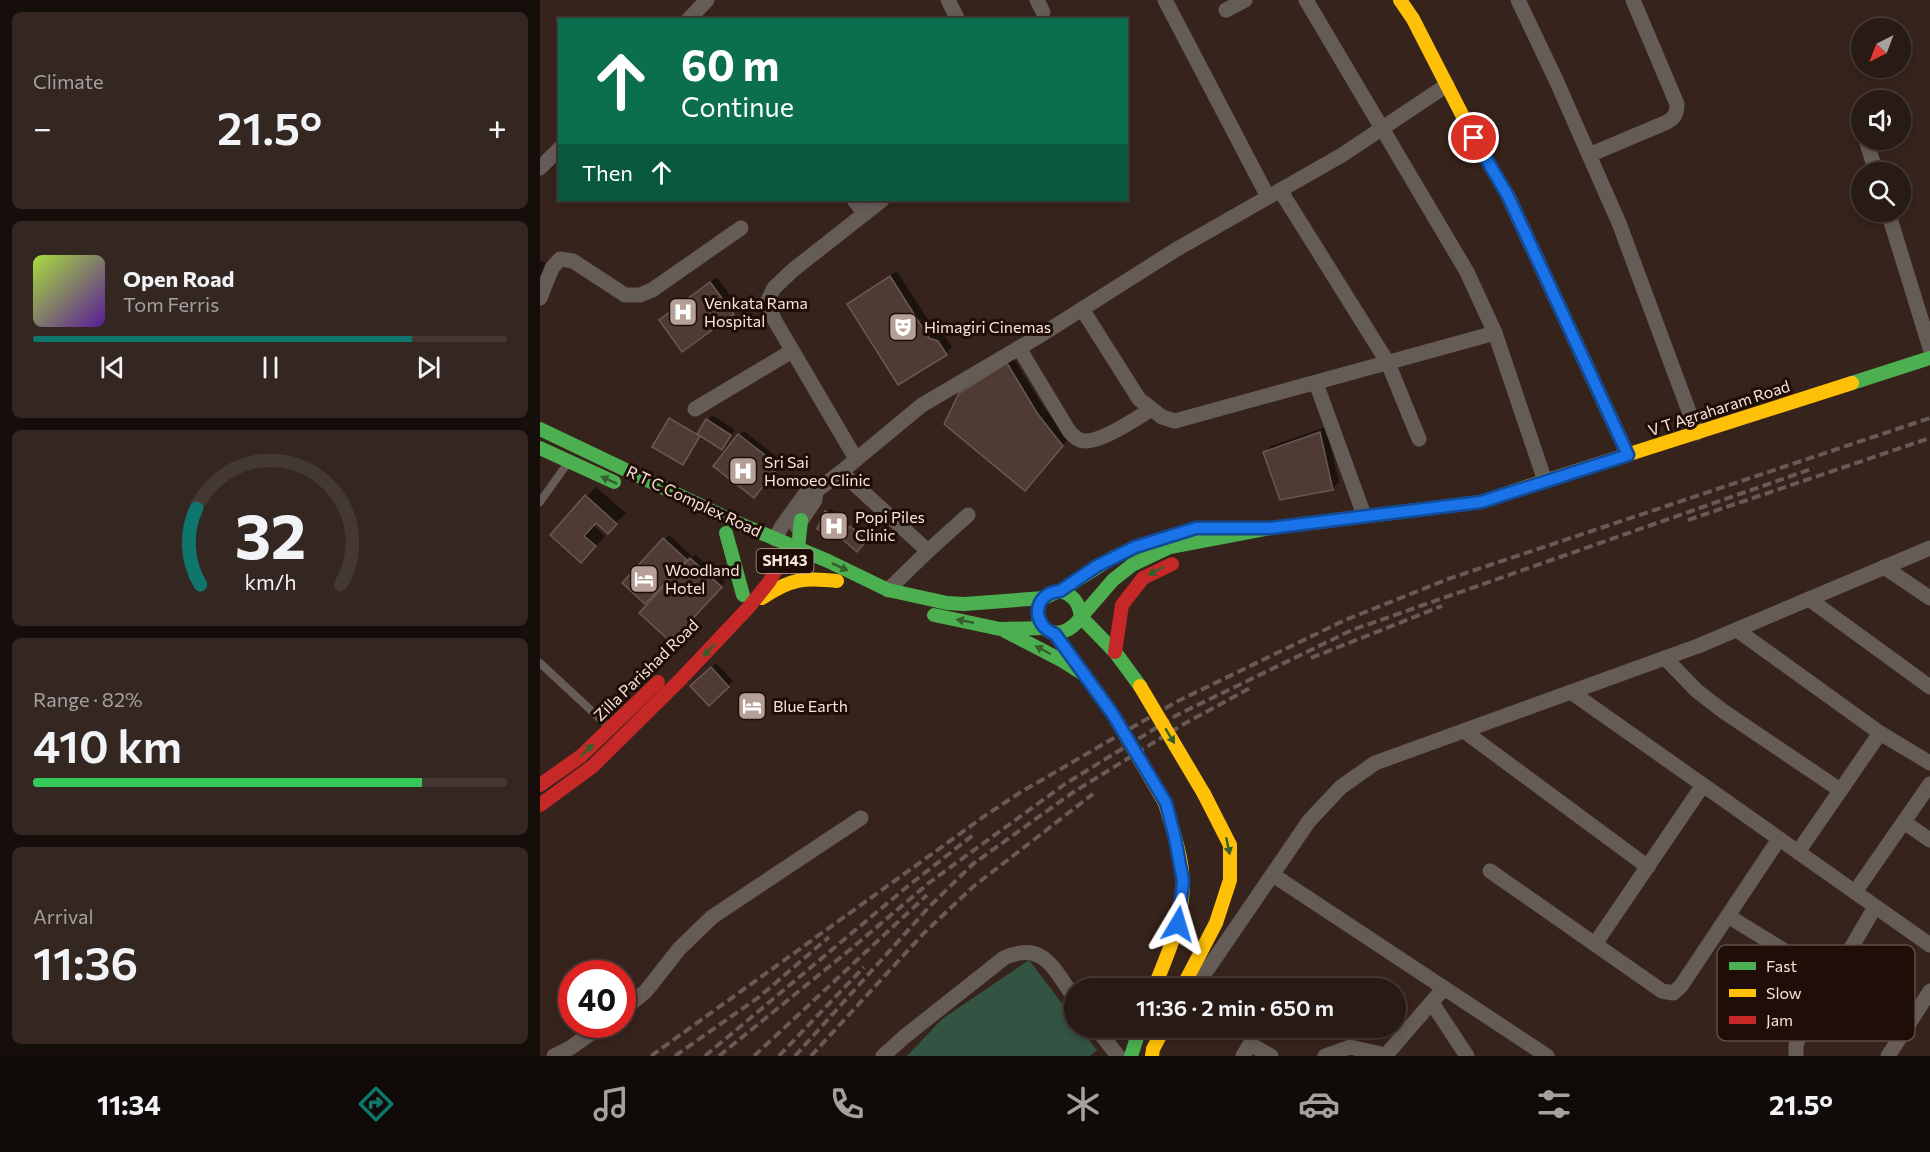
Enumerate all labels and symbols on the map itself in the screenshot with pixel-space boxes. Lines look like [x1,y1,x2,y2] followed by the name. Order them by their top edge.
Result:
[1851,18,1911,78] north arrow
[1448,112,1499,163] pin
[704,293,808,330] place label: Venkata Rama Hospital
[667,296,699,328] hospital icon: Venkata Rama Hospital
[887,311,919,343] theatre icon: Himagiri Cinemas
[924,317,1051,336] place label: Himagiri Cinemas
[1646,376,1792,439] street label: V T Agraharam Road
[764,452,871,489] place label: Sri Sai Homoeo Clinic
[727,455,759,487] hospital icon: Sri Sai Homoeo Clinic
[624,461,765,540] street label: R T C Complex Road
[600,475,618,485] one-way arrow
[855,507,925,544] place label: Popi Piles Clinic
[818,510,850,542] hospital icon: Popi Piles Clinic
[756,549,814,573] road number: SH143
[665,560,739,597] place label: Woodland Hotel
[628,563,660,595] hotel icon: Woodland Hotel
[831,563,848,572] one-way arrow
[1148,566,1165,576] one-way arrow
[589,615,702,724] street label: Zilla Parishad Road
[956,616,975,625] one-way arrow
[703,642,717,656] one-way arrow
[1035,645,1052,655] one-way arrow
[736,690,768,722] hotel icon: Blue Earth
[773,696,848,715] place label: Blue Earth
[1164,728,1175,744] one-way arrow
[579,744,594,757] one-way arrow
[1224,837,1233,856] one-way arrow
[1146,892,1210,956] position arrow
[1717,945,1915,1041] legend
[1766,956,1797,975] text: Fast
[558,960,636,1038] speed limit sign: 40
[1766,983,1802,1002] text: Slow
[1766,1010,1793,1029] text: Jam

